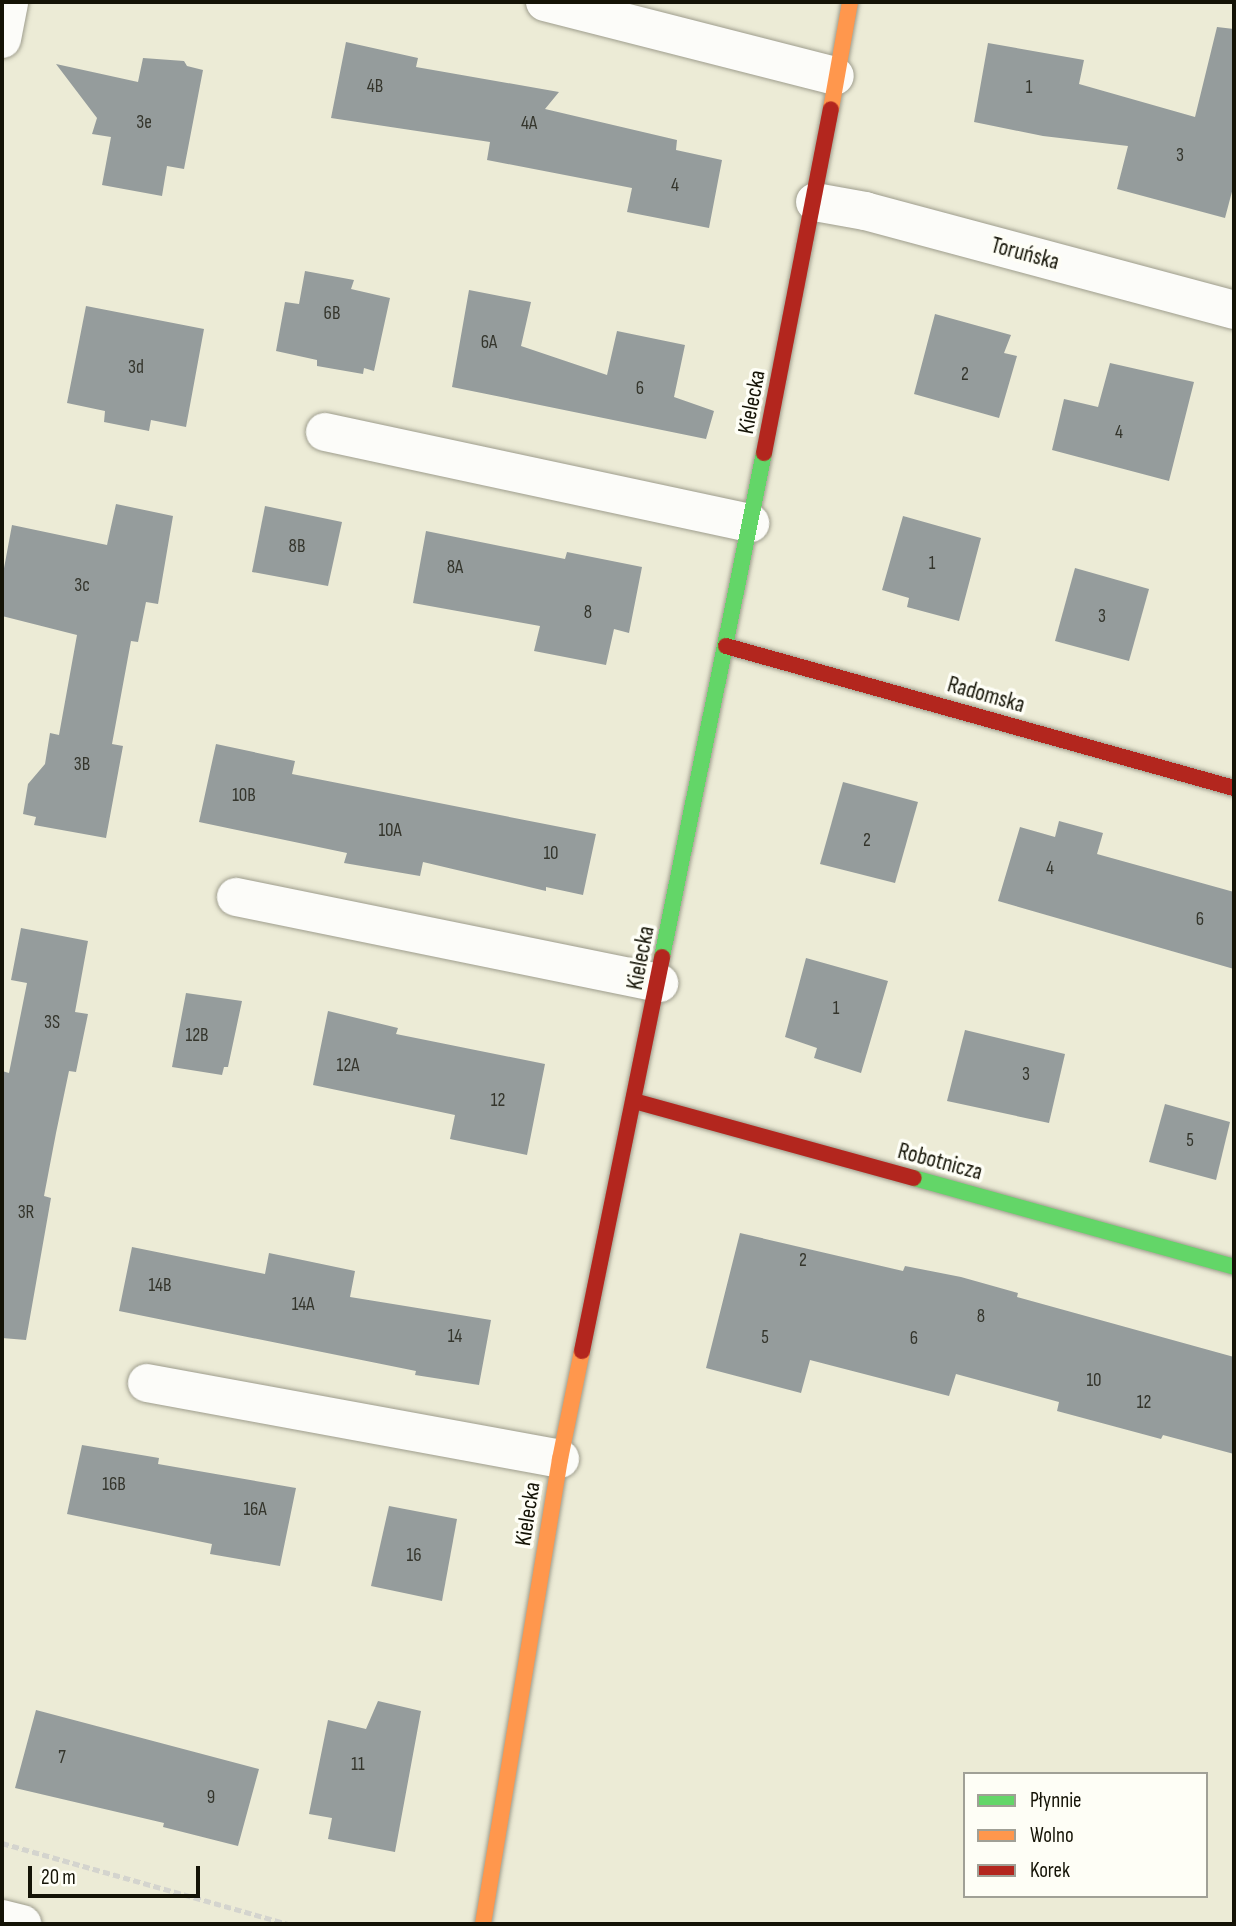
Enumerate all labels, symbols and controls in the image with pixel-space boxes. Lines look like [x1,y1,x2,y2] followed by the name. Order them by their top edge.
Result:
[367,76,383,98] house number: 4B
[1026,77,1032,99] house number: 1
[136,112,152,134] house number: 3e
[521,113,537,135] house number: 4A
[1176,145,1184,167] house number: 3
[671,175,679,197] house number: 4
[988,232,1062,276] street label: Toruńska
[324,303,340,325] house number: 6B
[481,332,497,354] house number: 6A
[128,357,144,379] house number: 3d
[961,364,969,386] house number: 2
[732,368,772,436] street label: Kielecka
[636,378,644,400] house number: 6
[1115,422,1123,444] house number: 4
[289,536,305,558] house number: 8B
[929,553,935,575] house number: 1
[447,557,463,579] house number: 8A
[74,575,90,597] house number: 3c
[584,602,592,624] house number: 8
[1098,606,1106,628] house number: 3
[944,671,1028,719] street label: Radomska
[74,754,90,776] house number: 3B
[232,785,256,807] house number: 10B
[378,820,402,842] house number: 10A
[863,830,871,852] house number: 2
[543,843,559,865] house number: 10
[1046,858,1054,880] house number: 4
[1196,909,1204,931] house number: 6
[621,924,661,992] street label: Kielecka
[833,998,839,1020] house number: 1
[44,1012,60,1034] house number: 3S
[185,1025,209,1047] house number: 12B
[337,1055,359,1077] house number: 12A
[1022,1064,1030,1086] house number: 3
[491,1090,505,1112] house number: 12
[1186,1130,1194,1152] house number: 5
[895,1138,985,1186] street label: Robotnicza
[18,1202,34,1224] house number: 3R
[799,1250,807,1272] house number: 2
[148,1275,172,1297] house number: 14B
[292,1294,314,1316] house number: 14A
[977,1306,985,1328] house number: 8
[448,1326,462,1348] house number: 14
[761,1327,769,1349] house number: 5
[910,1328,918,1350] house number: 6
[1086,1370,1102,1392] house number: 10
[1137,1392,1151,1414] house number: 12
[102,1474,126,1496] house number: 16B
[509,1480,547,1548] street label: Kielecka
[243,1499,267,1521] house number: 16A
[407,1545,421,1567] house number: 16
[58,1747,66,1769] house number: 7
[351,1754,365,1776] house number: 11
[963,1772,1208,1898] legend
[207,1787,215,1809] house number: 9
[1030,1788,1082,1813] text: Płynnie
[1030,1823,1074,1848] text: Wolno
[32,1853,203,1897] scale bar
[1030,1858,1070,1883] text: Korek
[41,1865,76,1890] text: 20 m

